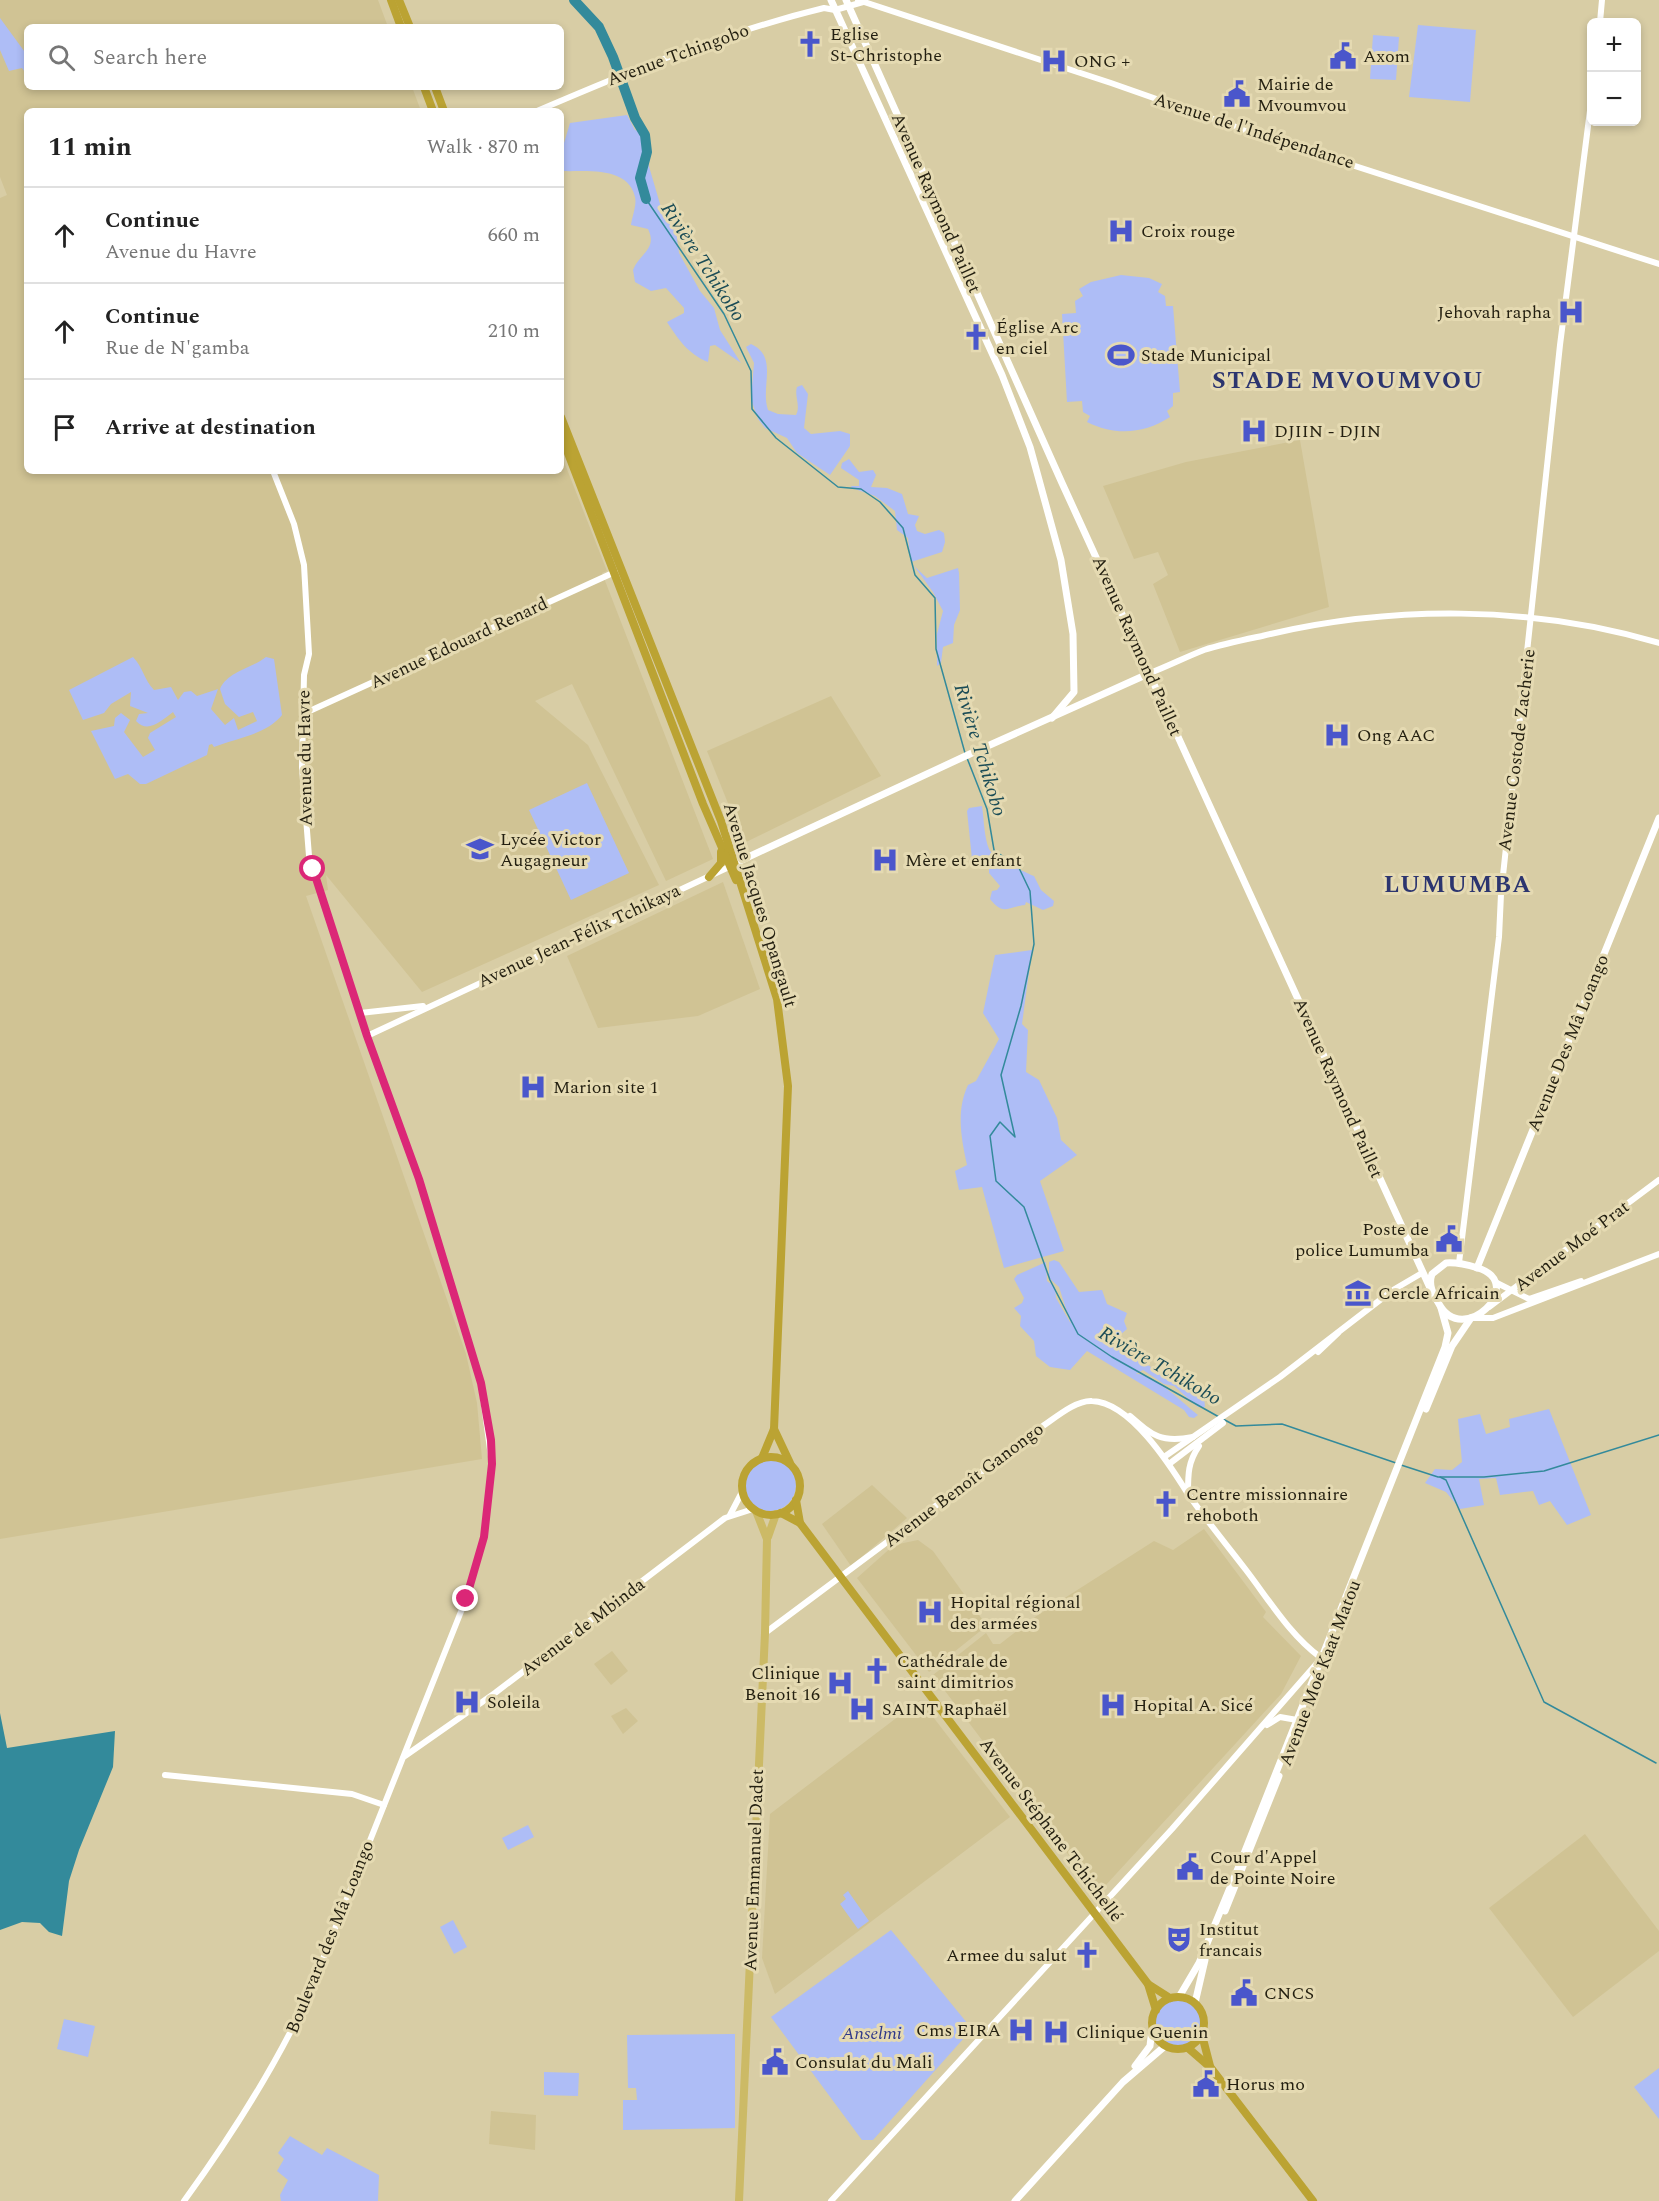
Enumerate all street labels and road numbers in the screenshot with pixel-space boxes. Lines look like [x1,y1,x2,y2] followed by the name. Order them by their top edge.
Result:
[603,17,753,93] street label: Avenue Tchingobo
[1150,86,1358,176] street label: Avenue de l'Indépendance
[884,109,988,297] street label: Avenue Raymond Paillet
[1085,552,1189,740] street label: Avenue Raymond Paillet
[366,590,552,696] street label: Avenue Edouard Renard
[1491,647,1543,853] street label: Avenue Costode Zacherie
[290,690,320,826] street label: Avenue du Havre
[716,799,804,1011] street label: Avenue Jacques Opangault
[473,877,685,995] street label: Avenue Jean-Félix Tchikaya
[1520,950,1616,1136] street label: Avenue Des Mâ Loango
[1286,994,1390,1182] street label: Avenue Raymond Paillet
[1509,1194,1635,1298] street label: Avenue Moé Prat
[878,1416,1050,1554] street label: Avenue Benoît Ganongo
[515,1571,651,1683] street label: Avenue de Mbinda
[1272,1576,1368,1770] street label: Avenue Moé Kaat Matou
[973,1732,1130,1928] street label: Avenue Stéphane Tchichellé
[737,1768,771,1972] street label: Avenue Emmanuel Dadet
[279,1836,381,2038] street label: Boulevard des Mâ Loango

